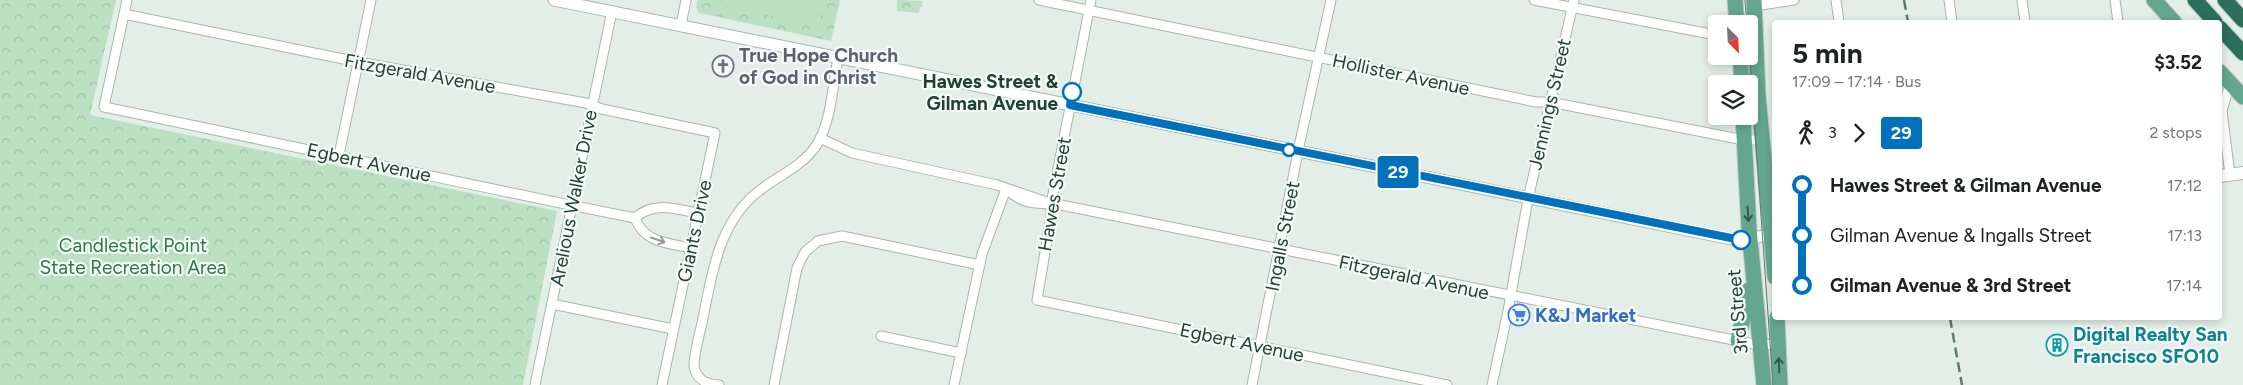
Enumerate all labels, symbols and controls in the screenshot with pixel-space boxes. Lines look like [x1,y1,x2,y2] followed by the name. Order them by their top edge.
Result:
[1708,15,1758,65] north arrow
[1708,15,1758,125] map controls
[1523,36,1576,172] street label: Jennings Street
[1792,36,1863,70] text: 5 min
[739,44,898,89] place label: True Hope Church of God in Christ
[343,49,497,98] street label: Fitzgerald Avenue
[1330,49,1472,100] street label: Hollister Avenue
[2154,51,2202,74] text: $3.52
[711,54,735,78] church icon: True Hope Church of God in Christ
[923,70,1059,115] place label: Hawes Street & Gilman Avenue
[1792,72,1921,91] text: 17:09 – 17:14 · Bus
[1708,75,1758,125] button: layers
[1062,82,1082,102] marker: Hawes Street & Gilman Avenue
[545,108,602,288] street label: Arelious Walker Drive
[1792,119,1820,147] icon: walk
[1845,119,1873,147] icon: forward
[1891,122,1912,144] text: 29
[1828,123,1837,142] text: 3
[2149,123,2202,142] text: 2 stops
[1033,135,1076,253] street label: Hawes Street
[305,138,433,187] street label: Egbert Avenue
[1282,143,1296,157] unlabelled marker
[1376,156,1420,188] line badge: 29
[1388,161,1408,183] text: 29
[1830,174,2101,197] text: Hawes Street & Gilman Avenue
[2167,176,2202,195] text: 17:12
[672,178,717,284] street label: Giants Drive
[1261,179,1304,293] street label: Ingalls Street
[1744,206,1753,222] one-way arrow
[1830,224,2092,247] text: Gilman Avenue & Ingalls Street
[2167,226,2202,245] text: 17:13
[1731,230,1751,250] unlabelled marker
[40,234,226,279] park label: Candlestick Point State Recreation Area
[649,236,665,246] one-way arrow
[1337,250,1491,305] street label: Fitzgerald Avenue
[1722,268,1753,356] street label: 3rd Street
[1830,274,2071,297] text: Gilman Avenue & 3rd Street
[2166,276,2202,295] text: 17:14
[1507,303,1531,327] supermarket icon: K&J Market
[1535,304,1637,327] place label: K&J Market
[1178,318,1306,367] street label: Egbert Avenue
[2073,323,2228,368] place label: Digital Realty San Francisco SFO10
[2045,333,2069,357] building icon: Digital Realty San Francisco SFO10
[1774,357,1783,373] one-way arrow

